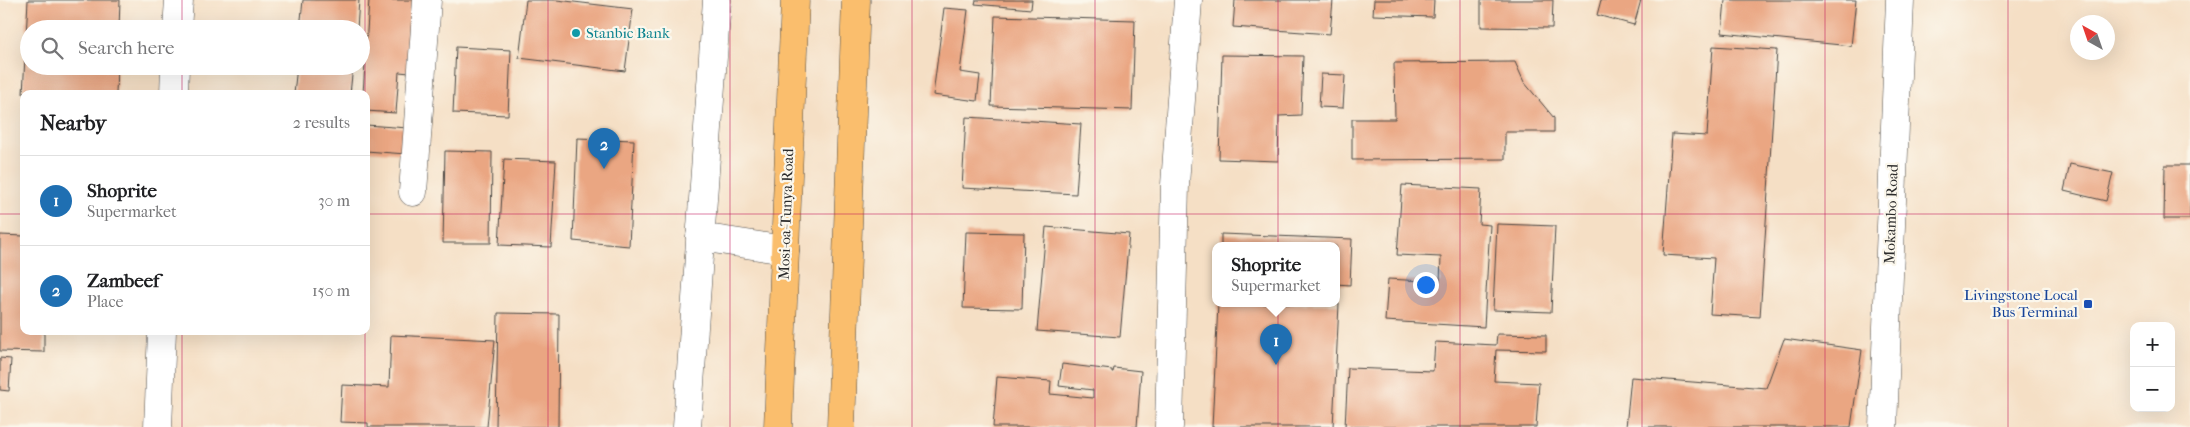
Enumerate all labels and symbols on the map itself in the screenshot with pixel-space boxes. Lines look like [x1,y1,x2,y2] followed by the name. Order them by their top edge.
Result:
[2070,15,2115,60] north arrow
[586,24,670,42] place label: Stanbic Bank
[570,27,582,39] marker: Stanbic Bank
[588,128,620,169] pin: 2
[775,147,797,280] street label: Mosi-oa-Tunya Road
[1880,163,1902,264] street label: Mokambo Road
[1413,272,1439,298] your location
[1964,286,2078,321] place label: Livingstone Local Bus Terminal
[2082,298,2094,310] marker: Livingstone Local Bus Terminal
[1260,324,1292,365] pin: 1

